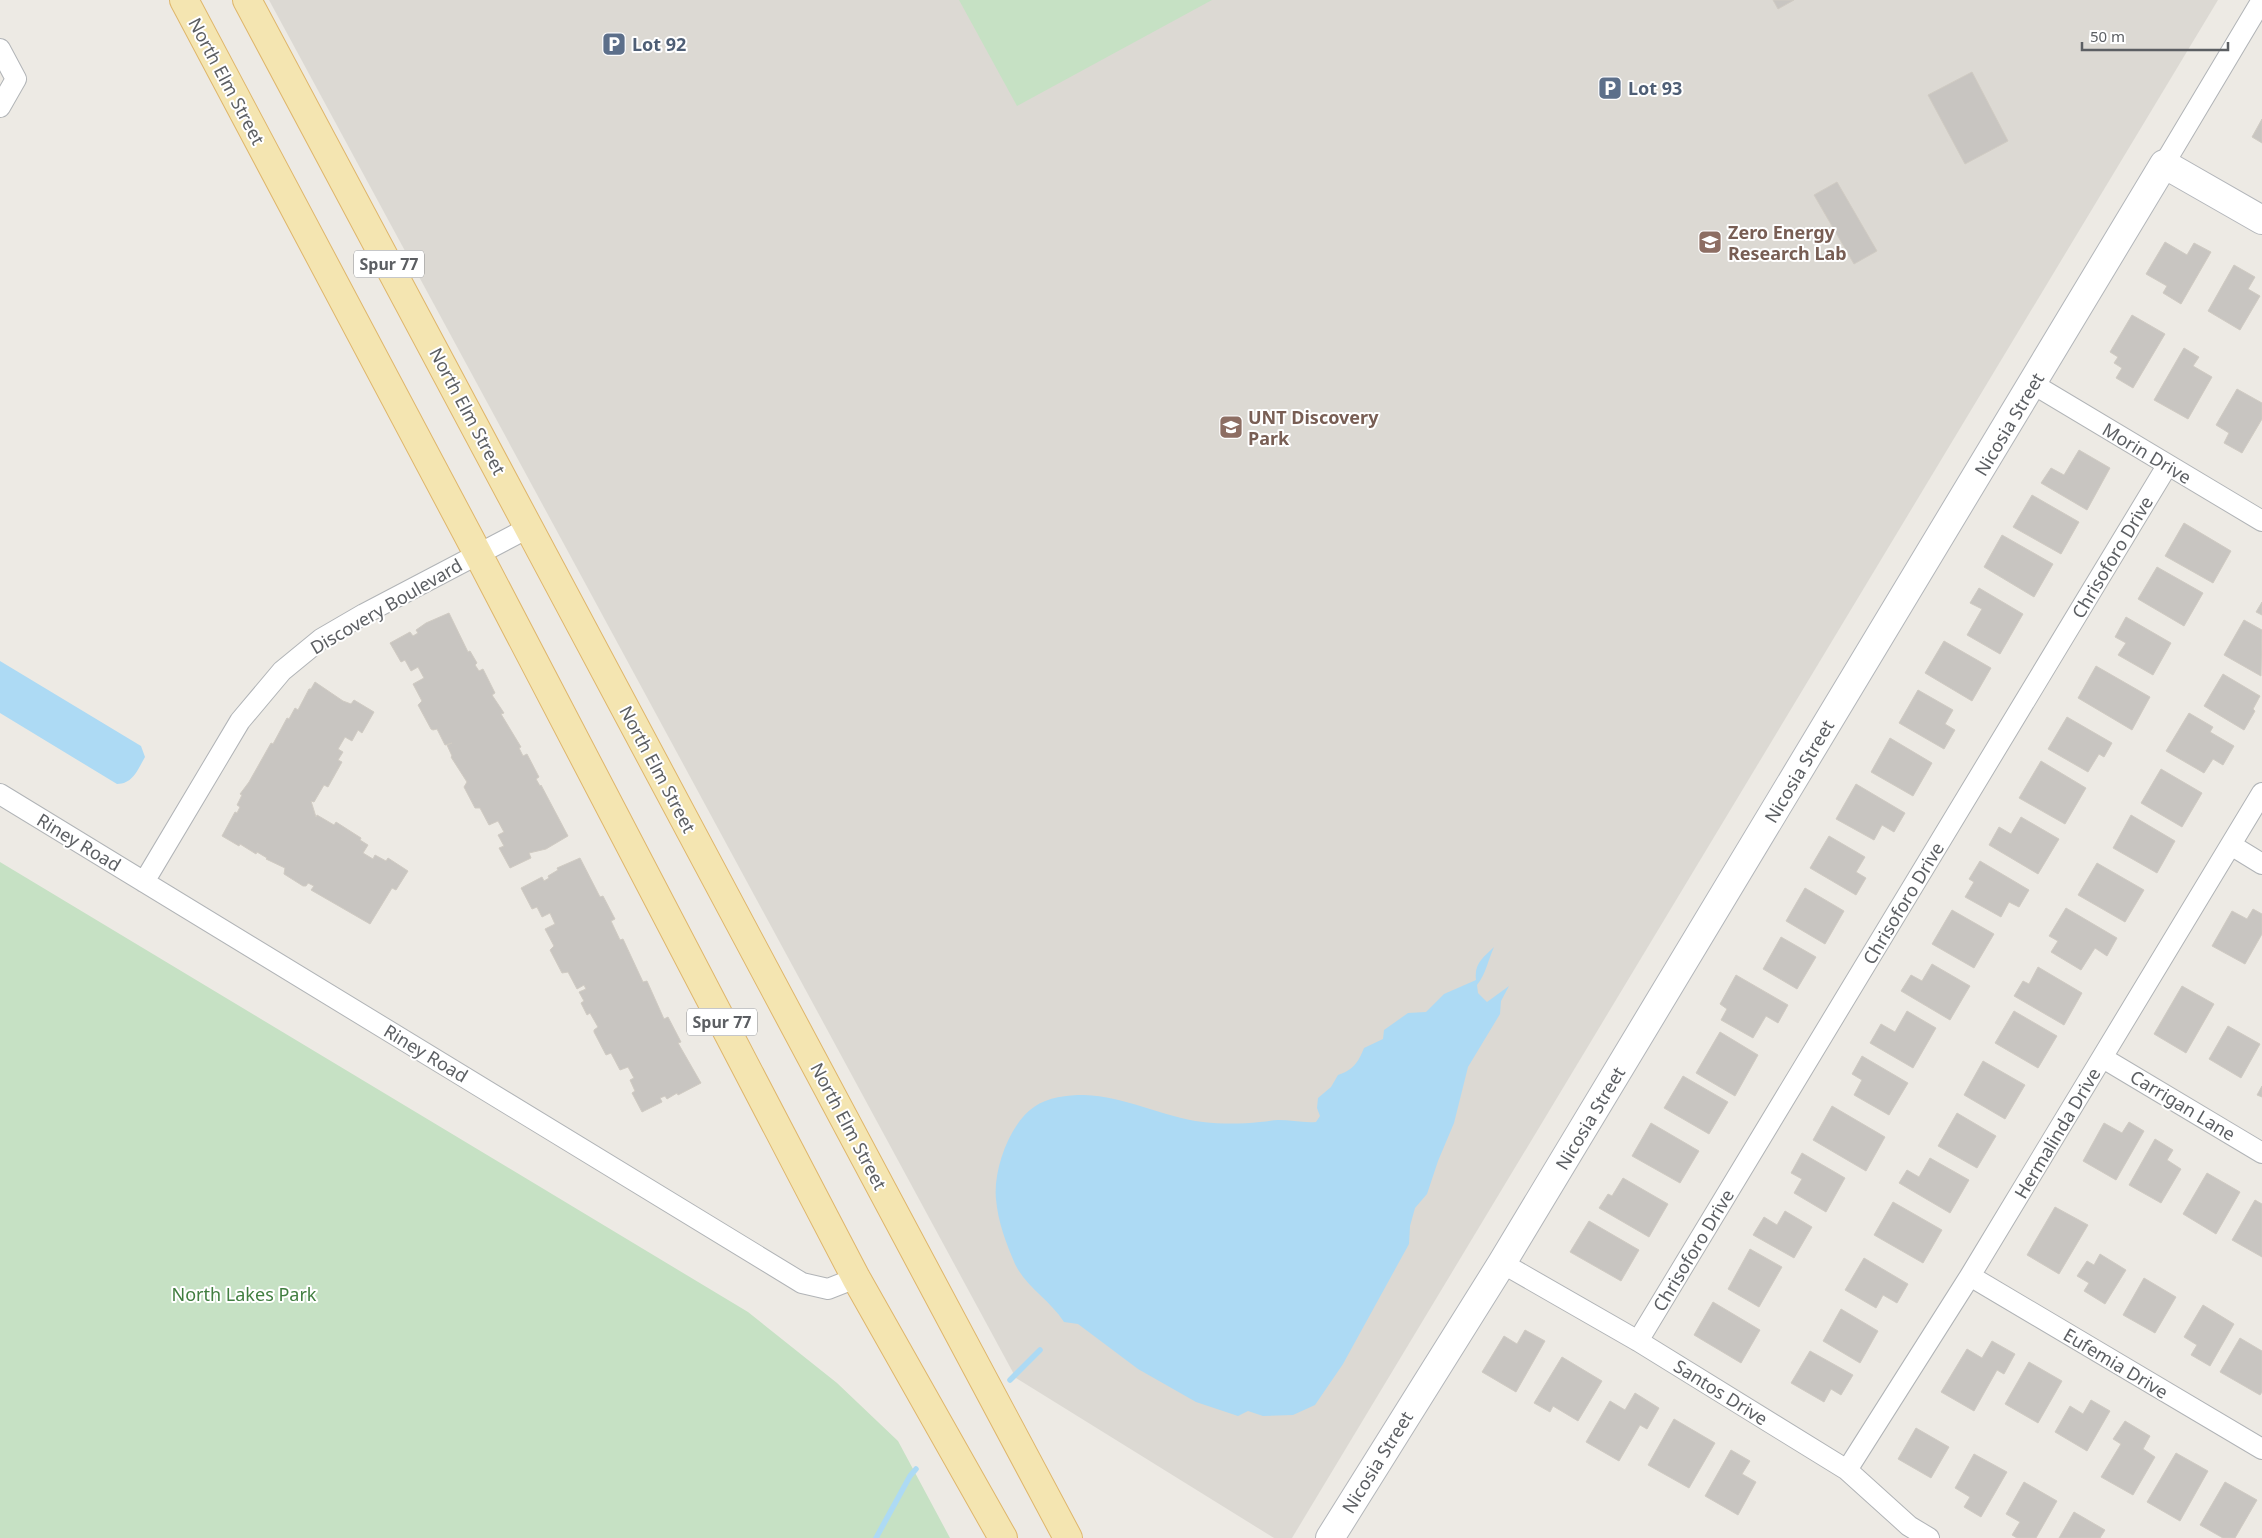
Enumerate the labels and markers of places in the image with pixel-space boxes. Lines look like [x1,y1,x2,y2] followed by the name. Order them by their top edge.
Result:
[601,31,627,57] parking icon: Lot 92
[632,32,686,56] place label: Lot 92
[1597,75,1623,101] parking icon: Lot 93
[1628,76,1682,100] place label: Lot 93
[1728,220,1847,265] place label: Zero Energy Research Lab
[1697,229,1723,255] school or university icon: Zero Energy Research Lab
[1248,405,1379,450] place label: UNT Discovery Park
[1218,414,1244,440] school or university icon: UNT Discovery Park

